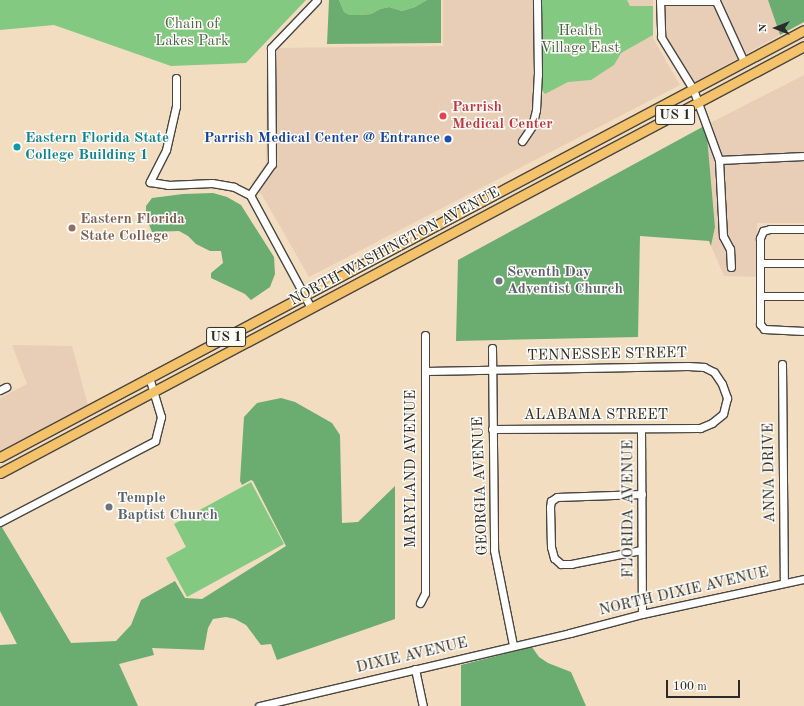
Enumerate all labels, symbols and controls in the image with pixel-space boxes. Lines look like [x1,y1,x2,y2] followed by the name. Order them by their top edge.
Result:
[756,8,796,48] north arrow
[155,15,229,50] park label: Chain of Lakes Park
[540,22,620,57] park label: Health Village East
[758,24,769,32] text: N
[452,98,553,133] place label: Parrish Medical Center
[655,103,695,127] road number: US 1
[437,110,449,122] marker: Parrish Medical Center
[25,129,169,164] place label: Eastern Florida State College Building 1
[204,130,440,148] place label: Parrish Medical Center @ Entrance
[443,134,453,144] marker: Parrish Medical Center @ Entrance
[12,142,22,152] marker: Eastern Florida State College Building 1
[287,184,503,310] street label: NORTH WASHINGTON AVENUE
[80,210,185,245] place label: Eastern Florida State College
[67,223,77,233] marker: Eastern Florida State College
[507,263,623,298] place label: Seventh Day Adventist Church
[494,276,504,286] marker: Seventh Day Adventist Church
[206,325,246,349] road number: US 1
[527,345,687,365] street label: TENNESSEE STREET
[403,390,421,548] street label: MARYLAND AVENUE
[524,407,668,425] street label: ALABAMA STREET
[470,416,492,556] street label: GEORGIA AVENUE
[760,423,780,523] street label: ANNA DRIVE
[620,440,638,578] street label: FLORIDA AVENUE
[117,489,218,524] place label: Temple Baptist Church
[104,502,114,512] marker: Temple Baptist Church
[598,564,770,620] street label: NORTH DIXIE AVENUE
[355,634,469,678] street label: DIXIE AVENUE
[668,672,742,698] scale bar
[673,681,707,693] text: 100 m

